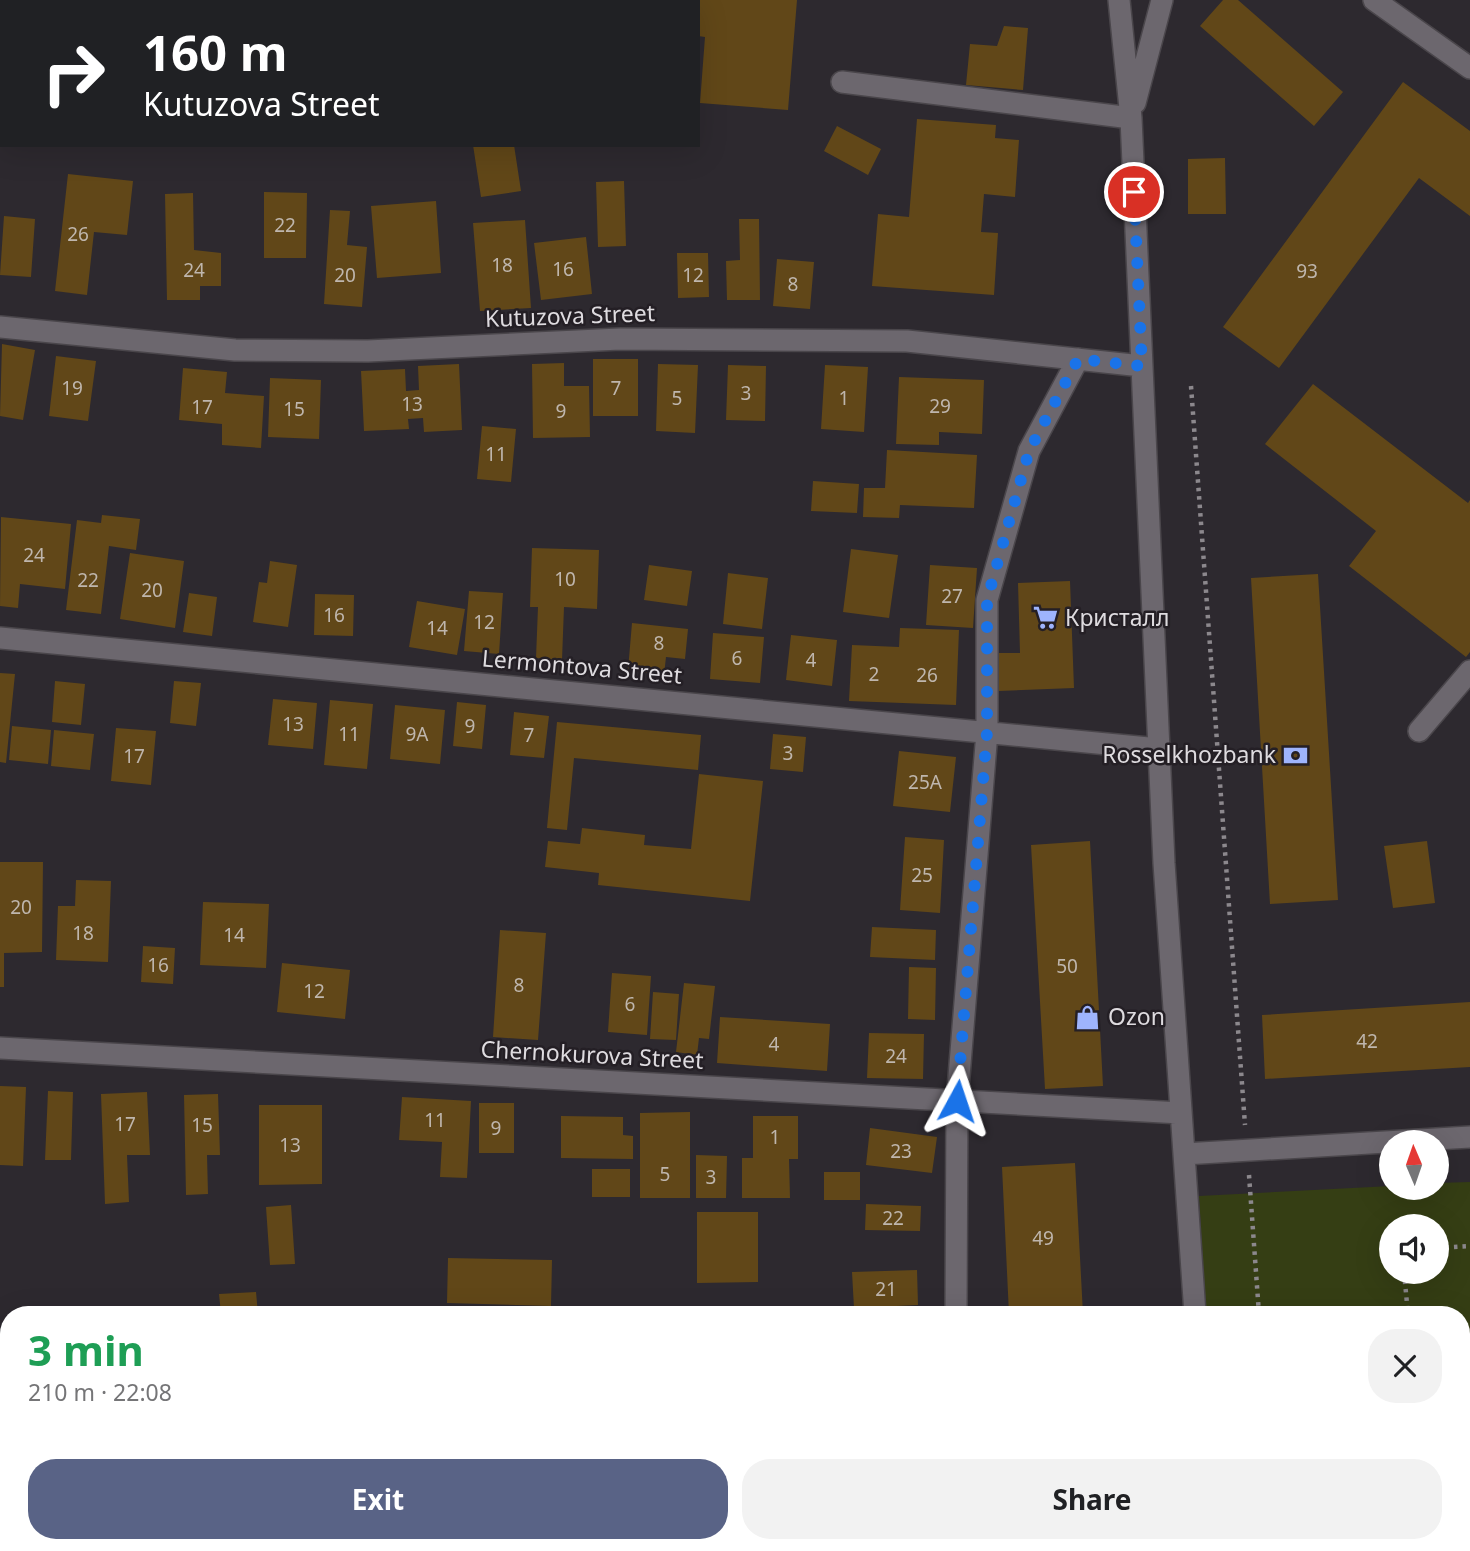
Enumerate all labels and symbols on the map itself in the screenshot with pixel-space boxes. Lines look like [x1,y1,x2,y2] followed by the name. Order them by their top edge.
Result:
[1104,162,1164,222] pin
[274,212,296,238] house number: 22
[67,221,89,247] house number: 26
[491,252,513,278] house number: 18
[552,256,574,282] house number: 16
[183,257,205,283] house number: 24
[1296,258,1318,284] house number: 93
[334,262,356,288] house number: 20
[682,262,704,288] house number: 12
[788,271,798,297] house number: 8
[484,296,655,334] street label: Kutuzova Street
[61,375,83,401] house number: 19
[611,375,621,401] house number: 7
[741,380,751,406] house number: 3
[672,385,682,411] house number: 5
[839,385,849,411] house number: 1
[401,391,423,417] house number: 13
[929,393,951,419] house number: 29
[191,394,213,420] house number: 17
[283,396,305,422] house number: 15
[556,398,566,424] house number: 9
[485,441,507,467] house number: 11
[23,542,45,568] house number: 24
[554,566,576,592] house number: 10
[77,567,99,593] house number: 22
[141,577,163,603] house number: 20
[941,583,963,609] house number: 27
[1065,601,1169,633] place label: Кристалл
[323,602,345,628] house number: 16
[1031,604,1059,632] supermarket icon: Кристалл
[473,609,495,635] house number: 12
[426,615,448,641] house number: 14
[654,630,664,656] house number: 8
[481,641,683,691] street label: Lermontova Street
[732,645,742,671] house number: 6
[806,647,817,673] house number: 4
[869,661,879,687] house number: 2
[916,662,938,688] house number: 26
[282,711,304,737] house number: 13
[465,713,475,739] house number: 9
[338,721,360,747] house number: 11
[406,721,429,747] house number: 9А
[524,722,534,748] house number: 7
[1102,738,1277,770] place label: Rosselkhozbank
[783,740,793,766] house number: 3
[1282,741,1310,769] bank icon: Rosselkhozbank
[123,743,145,769] house number: 17
[908,769,943,795] house number: 25А
[911,862,933,888] house number: 25
[10,894,32,920] house number: 20
[72,920,94,946] house number: 18
[223,922,245,948] house number: 14
[147,952,169,978] house number: 16
[1056,953,1078,979] house number: 50
[514,972,524,998] house number: 8
[303,978,325,1004] house number: 12
[625,991,635,1017] house number: 6
[1108,1000,1165,1032] place label: Ozon
[1074,1003,1102,1031] shop icon: Ozon
[1356,1028,1378,1054] house number: 42
[769,1031,780,1057] house number: 4
[480,1032,704,1076] street label: Chernokurova Street
[885,1043,907,1069] house number: 24
[920,1064,994,1138] position arrow
[424,1107,446,1133] house number: 11
[114,1111,136,1137] house number: 17
[191,1112,213,1138] house number: 15
[491,1115,501,1141] house number: 9
[770,1124,780,1150] house number: 1
[1379,1130,1449,1200] north arrow
[279,1132,301,1158] house number: 13
[890,1138,912,1164] house number: 23
[660,1161,670,1187] house number: 5
[706,1164,716,1190] house number: 3
[882,1205,904,1231] house number: 22
[1032,1225,1054,1251] house number: 49
[875,1276,897,1302] house number: 21

